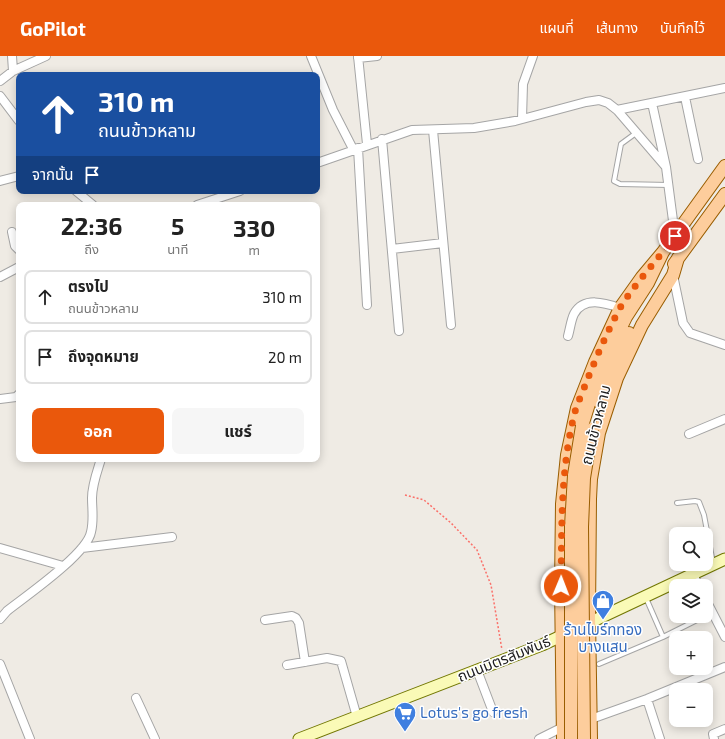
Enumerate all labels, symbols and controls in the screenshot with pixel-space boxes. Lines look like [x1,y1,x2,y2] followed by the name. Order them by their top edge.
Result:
[20,17,86,40] text: GoPilot
[540,19,574,36] text: แผนที่
[596,19,638,36] text: เส้นทาง
[660,19,705,36] text: บันทึกไว้
[98,84,174,118] text: 310 m
[32,88,84,140] icon: ahead
[98,119,196,141] text: ถนนข้าวหลาม
[81,164,103,186] icon: arrive
[32,165,73,183] text: จากนั้น
[61,211,122,240] text: 22:36
[171,211,184,240] text: 5
[233,213,275,242] text: 330
[658,219,692,253] pin
[664,225,686,247] icon: arrive
[84,241,99,257] text: ถึง
[167,241,188,257] text: นาที
[248,242,260,258] text: m
[68,277,109,295] text: ตรงไป
[34,286,56,308] icon: ahead
[262,288,302,306] text: 310 m
[68,300,139,316] text: ถนนข้าวหลาม
[34,346,56,368] icon: arrive
[68,347,139,365] text: ถึงจุดหมาย
[268,348,302,366] text: 20 m
[576,383,614,467] street label: ถนนข้าวหลาม
[32,408,164,454] button: ออก
[172,408,304,454] button: แชร์
[669,527,713,727] map controls
[669,527,713,571] button: search
[540,565,582,607] position arrow
[669,579,713,623] button: layers
[590,588,616,621] shop icon: ร้านไบร์ททอง บางแสน
[564,620,642,655] place label: ร้านไบร์ททอง บางแสน
[454,631,553,685] street label: ถนนมิตรสัมพันธ์
[669,631,713,675] button: +
[669,683,713,727] button: −
[392,700,418,733] supermarket icon: Lotus's go fresh
[420,703,528,721] place label: Lotus's go fresh

